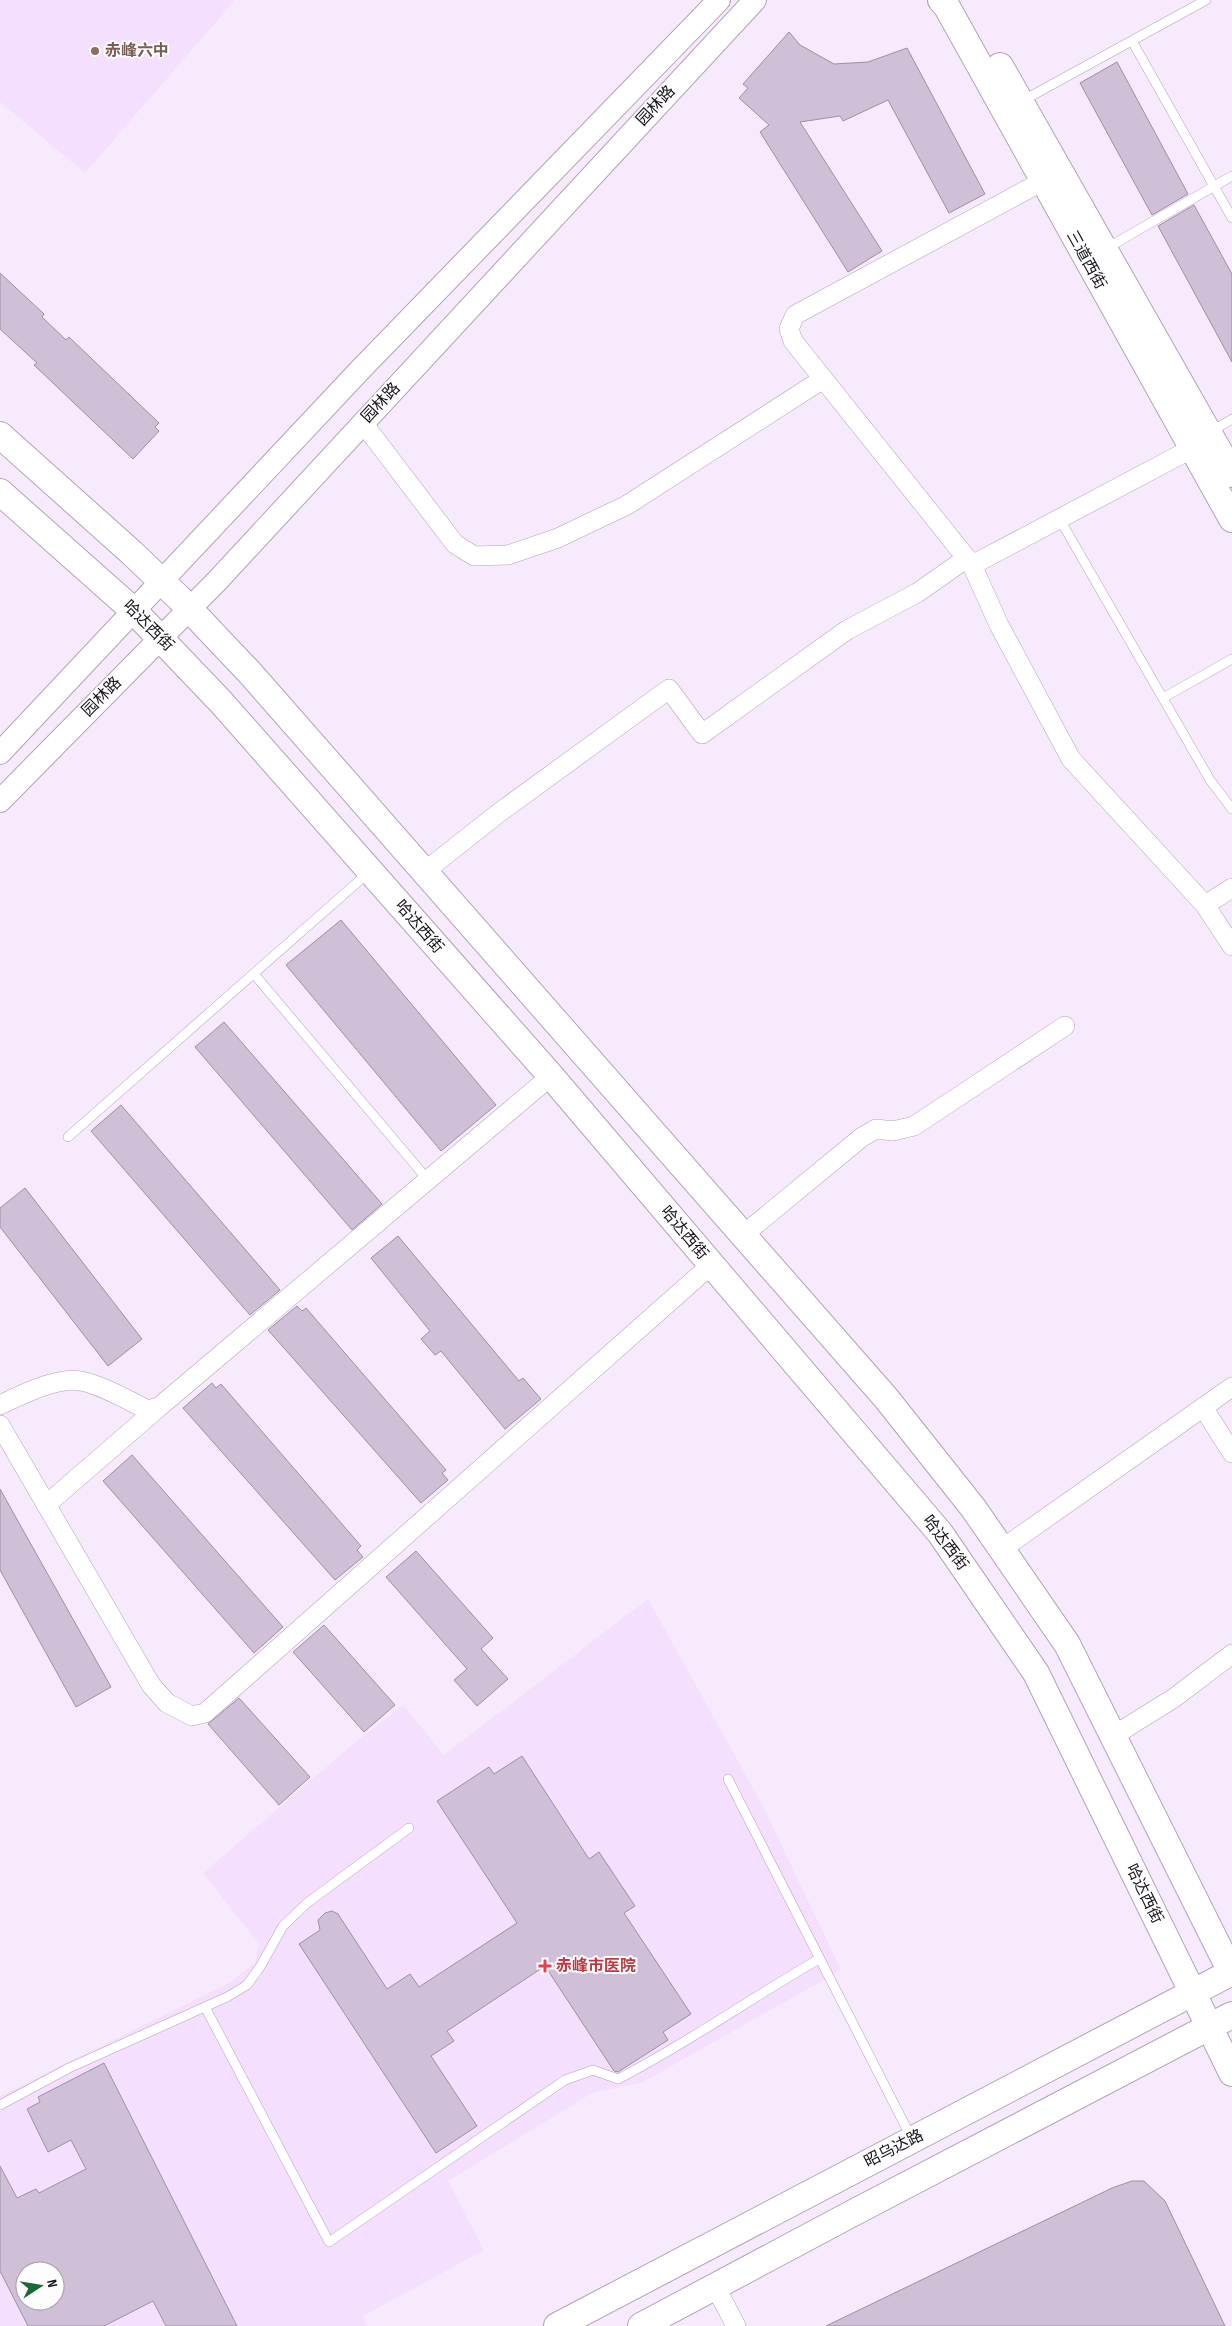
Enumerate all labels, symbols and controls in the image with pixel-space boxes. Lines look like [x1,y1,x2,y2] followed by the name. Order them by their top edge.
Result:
[105,41,169,61] place label: 赤峰六中
[89,45,101,57] marker: 赤峰六中
[633,82,679,130] street label: 园林路
[1062,227,1110,293] street label: 三道西街
[358,379,404,427] street label: 园林路
[119,597,177,655] street label: 哈达西街
[78,673,126,721] street label: 园林路
[391,897,447,957] street label: 哈达西街
[656,1202,712,1264] street label: 哈达西街
[918,1512,972,1574] street label: 哈达西街
[1121,1861,1167,1927] street label: 哈达西街
[556,1956,636,1976] place label: 赤峰市医院
[538,1959,552,1973] marker: 赤峰市医院
[861,2126,927,2172] street label: 昭乌达路
[15,2261,65,2311] north arrow
[43,2278,61,2289] text: N

